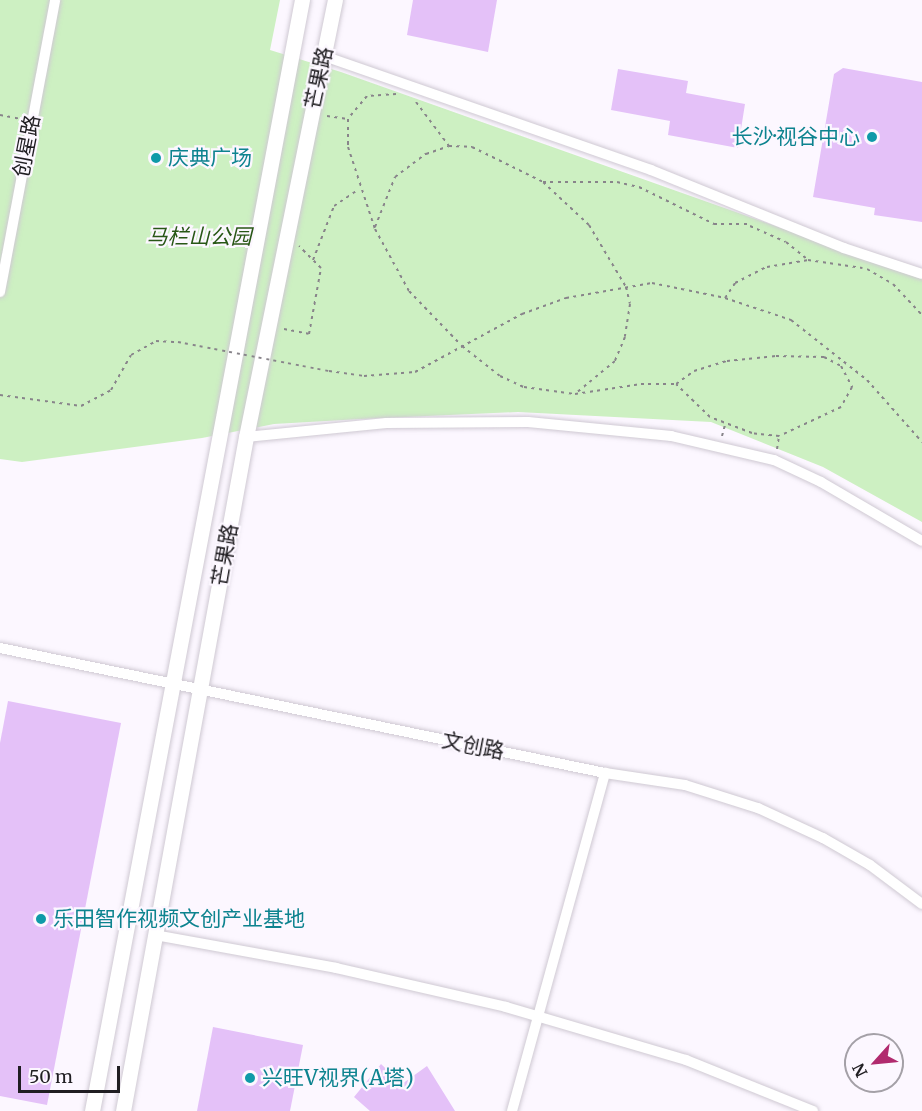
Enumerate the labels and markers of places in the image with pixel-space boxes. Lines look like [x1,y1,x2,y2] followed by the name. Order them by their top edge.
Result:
[732,124,860,150] place label: 长沙·视谷中心
[865,130,879,144] marker: 长沙·视谷中心
[168,145,252,171] place label: 庆典广场
[149,151,163,165] marker: 庆典广场
[53,906,305,932] place label: 乐田智作视频文创产业基地
[34,912,48,926] marker: 乐田智作视频文创产业基地
[262,1065,412,1091] place label: 兴旺V视界(A塔)
[243,1071,257,1085] marker: 兴旺V视界(A塔)

